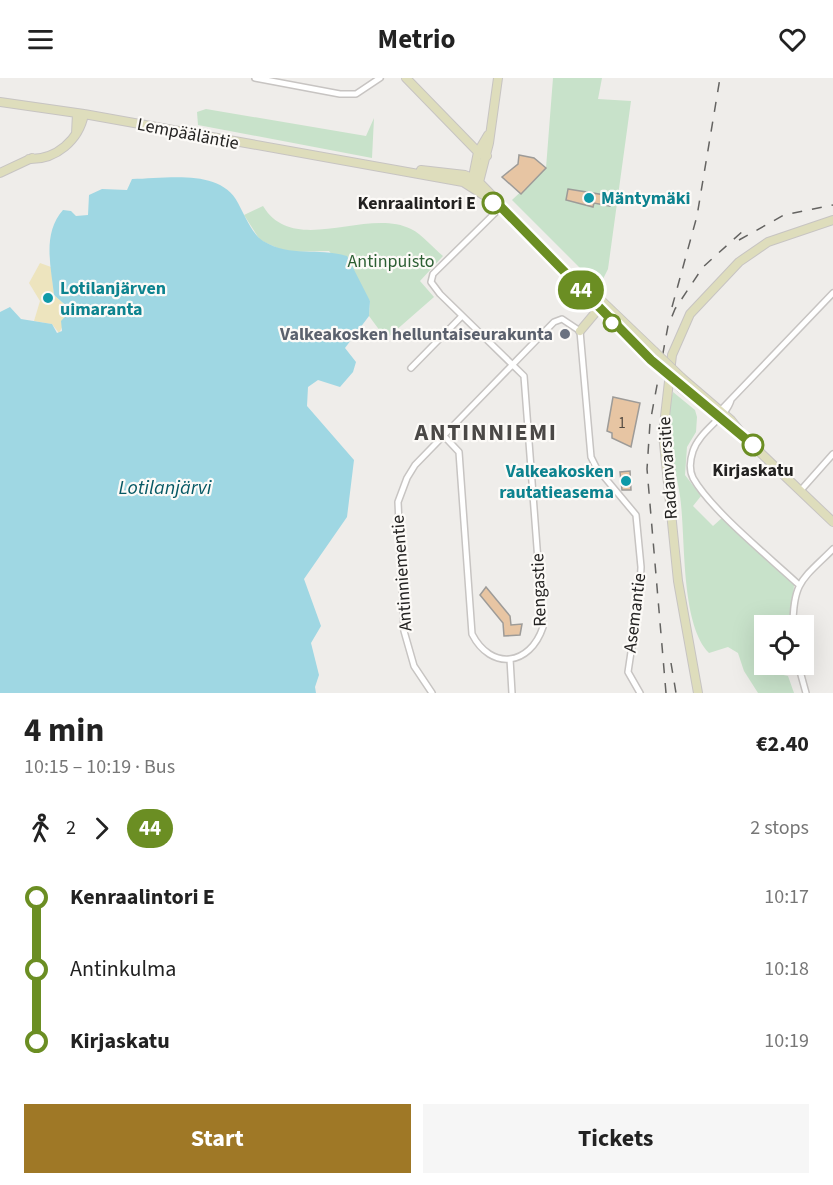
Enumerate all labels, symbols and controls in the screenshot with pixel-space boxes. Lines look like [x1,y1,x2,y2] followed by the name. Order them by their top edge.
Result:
[378,20,455,59] text: Metrio
[24,23,57,56] icon: menu
[776,23,809,56] icon: heart
[135,112,241,156] street label: Lempääläntie
[601,186,691,211] place label: Mäntymäki
[357,191,476,216] place label: Kenraalintori E
[582,191,596,205] marker: Mäntymäki
[482,192,504,214] marker: Kenraalintori E
[348,249,434,274] park label: Antinpuisto
[554,270,608,310] line badge: 44
[570,275,592,305] text: 44
[60,276,166,322] place label: Lotilanjärven uimaranta
[41,291,55,305] marker: Lotilanjärven uimaranta
[603,314,621,332] unlabelled marker
[279,322,553,347] place label: Valkeakosken helluntaiseurakunta
[558,327,572,341] marker: Valkeakosken helluntaiseurakunta
[618,413,626,434] house number: 1
[413,415,558,450] district label: ANTINNIEMI
[652,416,684,520] street label: Radanvarsitie
[742,434,764,456] marker: Kirjaskatu
[712,458,794,483] place label: Kirjaskatu
[499,459,614,505] place label: Valkeakosken rautatieasema
[119,474,212,502] water label: Lotilanjärvi
[619,474,633,488] marker: Valkeakosken rautatieasema
[385,514,419,632] street label: Antinniementie
[525,553,553,627] street label: Rengastie
[618,572,652,654] street label: Asemantie
[754,615,814,675] map controls
[754,615,814,675] button: locate
[24,707,104,754] text: 4 min
[756,728,809,760] text: €2.40
[24,753,175,781] text: 10:15 – 10:19 · Bus
[24,812,57,845] icon: walk
[85,812,118,845] icon: forward
[139,813,161,843] text: 44
[66,814,76,842] text: 2
[750,814,809,842] text: 2 stops
[70,881,215,913] text: Kenraalintori E
[764,883,809,911] text: 10:17
[70,953,176,985] text: Antinkulma
[764,955,809,983] text: 10:18
[70,1025,170,1057] text: Kirjaskatu
[764,1027,809,1055] text: 10:19
[24,1104,411,1173] button: Start
[423,1104,809,1173] button: Tickets

